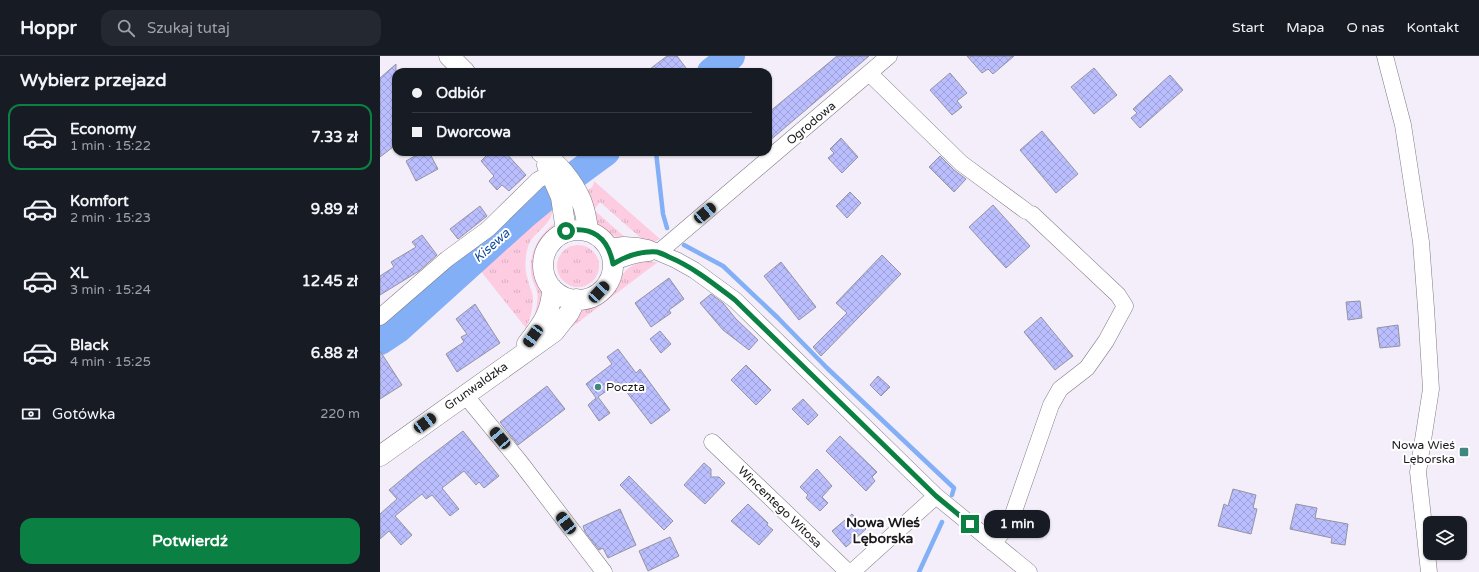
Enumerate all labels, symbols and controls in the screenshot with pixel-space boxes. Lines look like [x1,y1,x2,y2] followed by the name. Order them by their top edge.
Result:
[101,10,381,46] search box
[20,17,77,39] text: Hoppr
[115,17,137,39] icon: search
[147,19,230,37] text: Szukaj tutaj
[1232,19,1264,36] text: Start
[1286,19,1324,36] text: Mapa
[1346,19,1385,36] text: O nas
[1407,19,1459,36] text: Kontakt
[20,69,167,91] text: Wybierz przejazd
[436,84,485,102] text: Odbiór
[784,98,838,148] street label: Ogrodowa
[22,119,58,155] icon: car
[70,120,136,138] text: Economy
[436,123,511,141] text: Dworcowa
[311,128,358,146] text: 7.33 zł
[70,138,151,154] text: 1 min · 15:22
[22,191,58,227] icon: car
[70,192,129,210] text: Komfort
[311,200,358,218] text: 9.89 zł
[692,201,718,225] car
[70,210,151,226] text: 2 min · 15:23
[557,222,575,240] route start
[470,225,514,266] water label: Kisewa
[22,263,58,299] icon: car
[70,264,89,282] text: XL
[301,272,358,290] text: 12.45 zł
[586,279,612,305] car
[70,282,151,298] text: 3 min · 15:24
[521,323,545,349] car
[22,335,58,371] icon: car
[70,336,109,354] text: Black
[311,344,358,362] text: 6.88 zł
[70,354,151,370] text: 4 min · 15:25
[442,359,510,413] street label: Grunwaldzka
[606,380,645,394] place label: Poczta
[593,382,603,392] marker: Poczta
[20,403,42,425] icon: cash
[52,405,115,423] text: Gotówka
[320,406,360,422] text: 220 m
[412,411,438,435] car
[488,425,512,451] car
[1391,438,1455,466] place label: Nowa Wieś Lęborska
[1458,446,1470,458] marker: Nowa Wieś Lęborska
[735,463,825,551] street label: Wincentego Witosa
[554,510,578,536] car
[984,510,1050,538] callout: 1 min
[846,514,920,547] district label: Nowa Wieś Lęborska
[961,515,979,533] route end
[1000,516,1034,532] text: 1 min
[1423,516,1467,560] map controls
[1423,516,1467,560] button: layers
[20,518,360,564] button: Potwierdź

